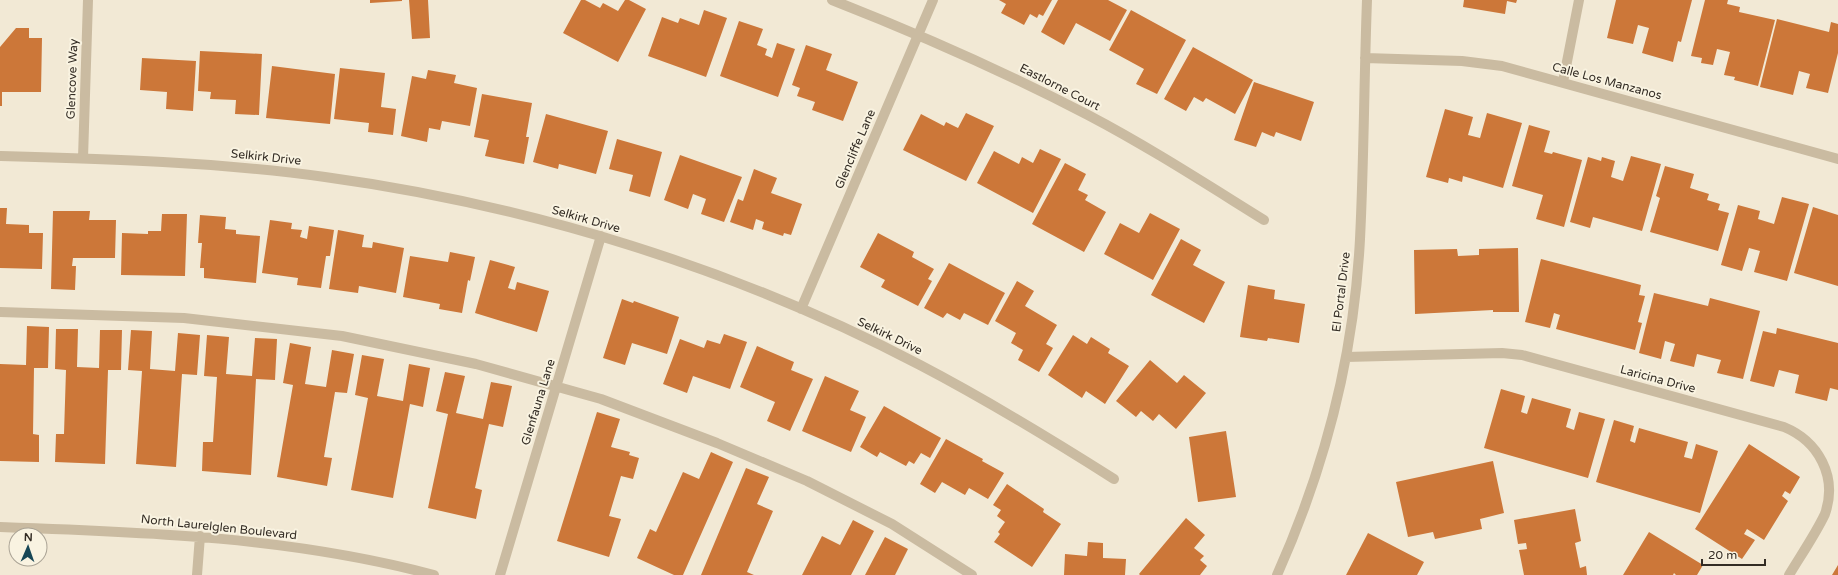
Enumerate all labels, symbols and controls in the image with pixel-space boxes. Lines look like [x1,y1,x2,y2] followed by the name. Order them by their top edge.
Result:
[64,38,80,120] street label: Glencove Way
[1551,60,1664,102] street label: Calle Los Manzanos
[1017,61,1103,114] street label: Eastlorne Court
[832,107,878,191] street label: Glencliffe Lane
[230,146,302,168] street label: Selkirk Drive
[550,203,622,236] street label: Selkirk Drive
[1329,251,1353,333] street label: El Portal Drive
[855,314,925,358] street label: Selkirk Drive
[518,357,558,447] street label: Glenfauna Lane
[1619,362,1697,396] street label: Laricina Drive
[140,512,298,542] street label: North Laurelglen Boulevard
[8,527,48,567] north arrow
[24,531,33,544] text: N
[1702,541,1765,567] scale bar
[1708,548,1737,562] text: 20 m

